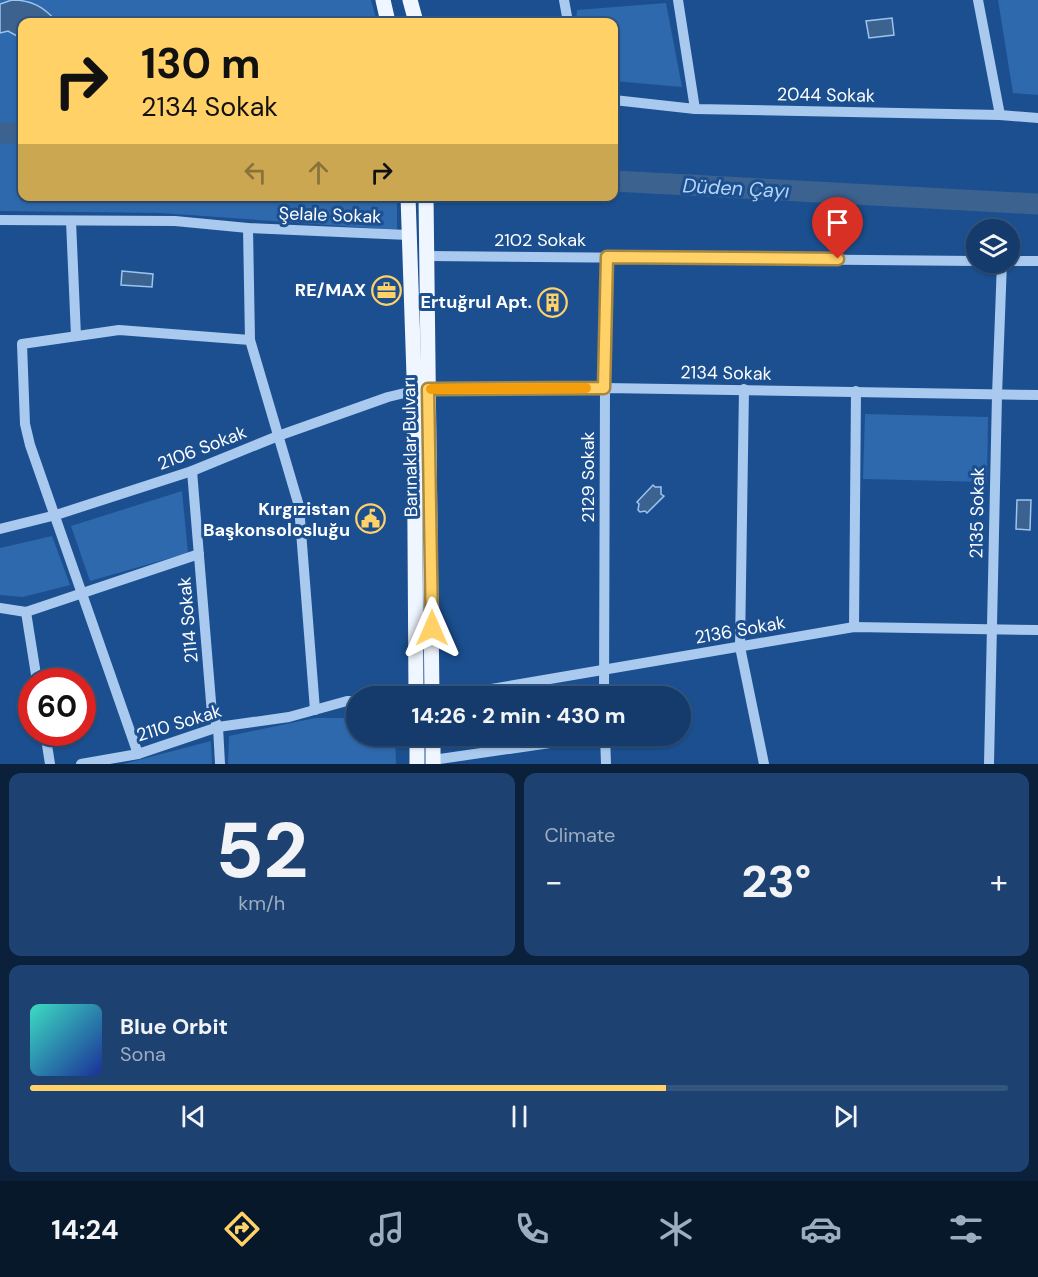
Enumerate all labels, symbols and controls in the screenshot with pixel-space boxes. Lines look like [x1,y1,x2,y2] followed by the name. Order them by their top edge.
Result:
[141,36,261,91] text: 130 m
[42,42,120,120] icon: right
[777,82,875,108] street label: 2044 Sokak
[141,89,278,124] text: 2134 Sokak
[239,156,272,189] icon: left
[302,156,335,189] icon: ahead
[365,156,398,189] icon: right
[682,172,790,204] water label: Düden Çayı
[812,197,863,259] pin
[278,201,382,229] street label: Şelale Sokak
[821,206,854,239] icon: arrive
[966,219,1020,273] map controls
[966,219,1020,273] button: layers
[494,228,586,252] street label: 2102 Sokak
[371,274,403,306] office icon: RE/MAX
[295,278,366,302] place label: RE/MAX
[537,286,569,318] building icon: Ertuğrul Apt.
[421,290,532,314] place label: Ertuğrul Apt.
[680,360,772,386] street label: 2134 Sokak
[397,377,423,517] street label: Barınaklar Bulvarı
[154,420,250,476] street label: 2106 Sokak
[576,431,600,523] street label: 2129 Sokak
[964,467,990,559] street label: 2135 Sokak
[203,497,350,542] place label: Kırgızistan Başkonsolosluğu
[355,503,387,535] public building icon: Kırgızistan Başkonsolosluğu
[172,576,204,664] street label: 2114 Sokak
[400,596,464,660] position arrow
[693,610,787,650] street label: 2136 Sokak
[18,668,96,746] speed limit sign: 60
[134,699,224,747] street label: 2110 Sokak
[411,701,626,730] text: 14:26 · 2 min · 430 m
[215,800,308,901] text: 52
[545,822,615,848] text: Climate
[741,852,811,911] text: 23°
[545,860,563,903] text: −
[990,860,1008,903] text: +
[238,890,285,916] text: km/h
[120,1012,228,1041] text: Blue Orbit
[120,1041,166,1067] text: Sona
[177,1100,210,1133] icon: previous
[503,1100,536,1133] icon: pause
[829,1100,862,1133] icon: next
[221,1208,263,1250] icon: directions
[366,1208,408,1250] icon: music
[511,1208,553,1250] icon: phone
[655,1208,697,1250] icon: climate
[800,1208,842,1250] icon: car
[945,1208,987,1250] icon: filters
[51,1212,119,1247] text: 14:24

